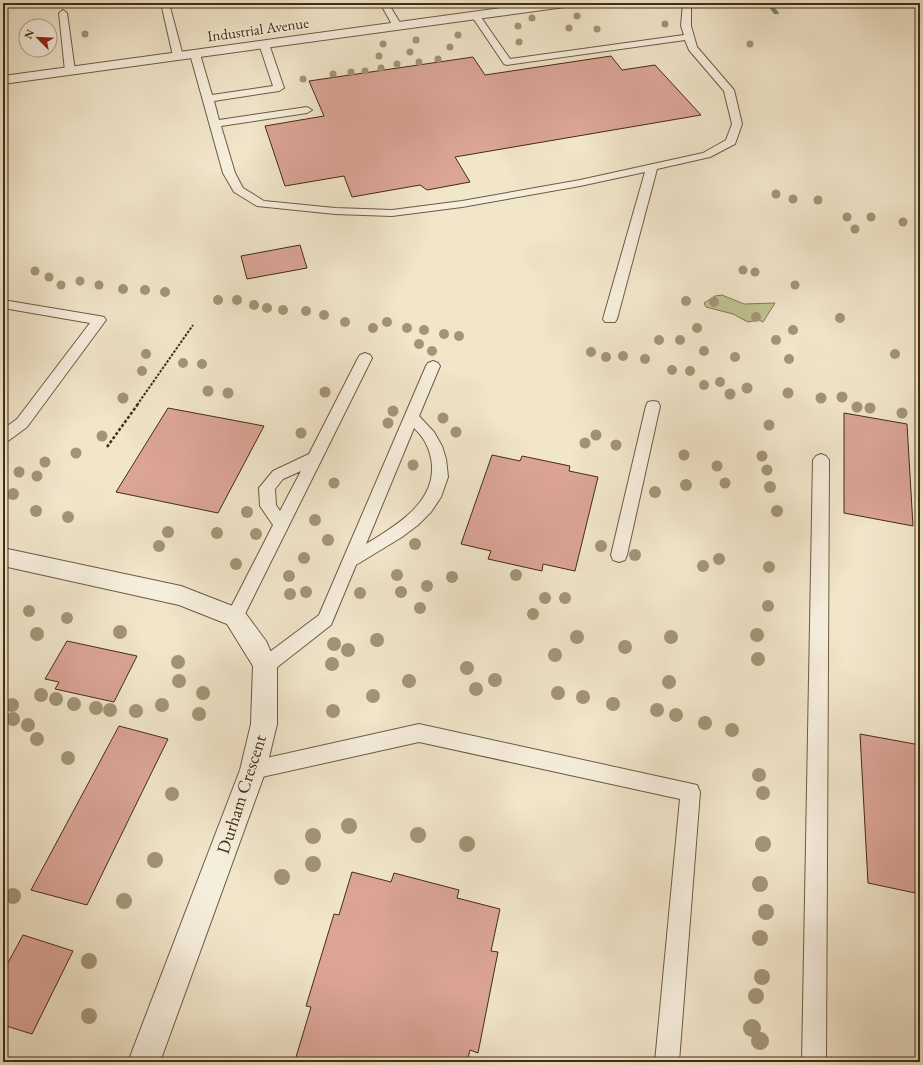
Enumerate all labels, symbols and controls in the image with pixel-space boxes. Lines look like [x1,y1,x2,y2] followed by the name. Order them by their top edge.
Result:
[206,12,310,46] street label: Industrial Avenue
[18,18,58,58] north arrow
[21,27,37,41] text: N
[211,731,271,856] street label: Durham Crescent

